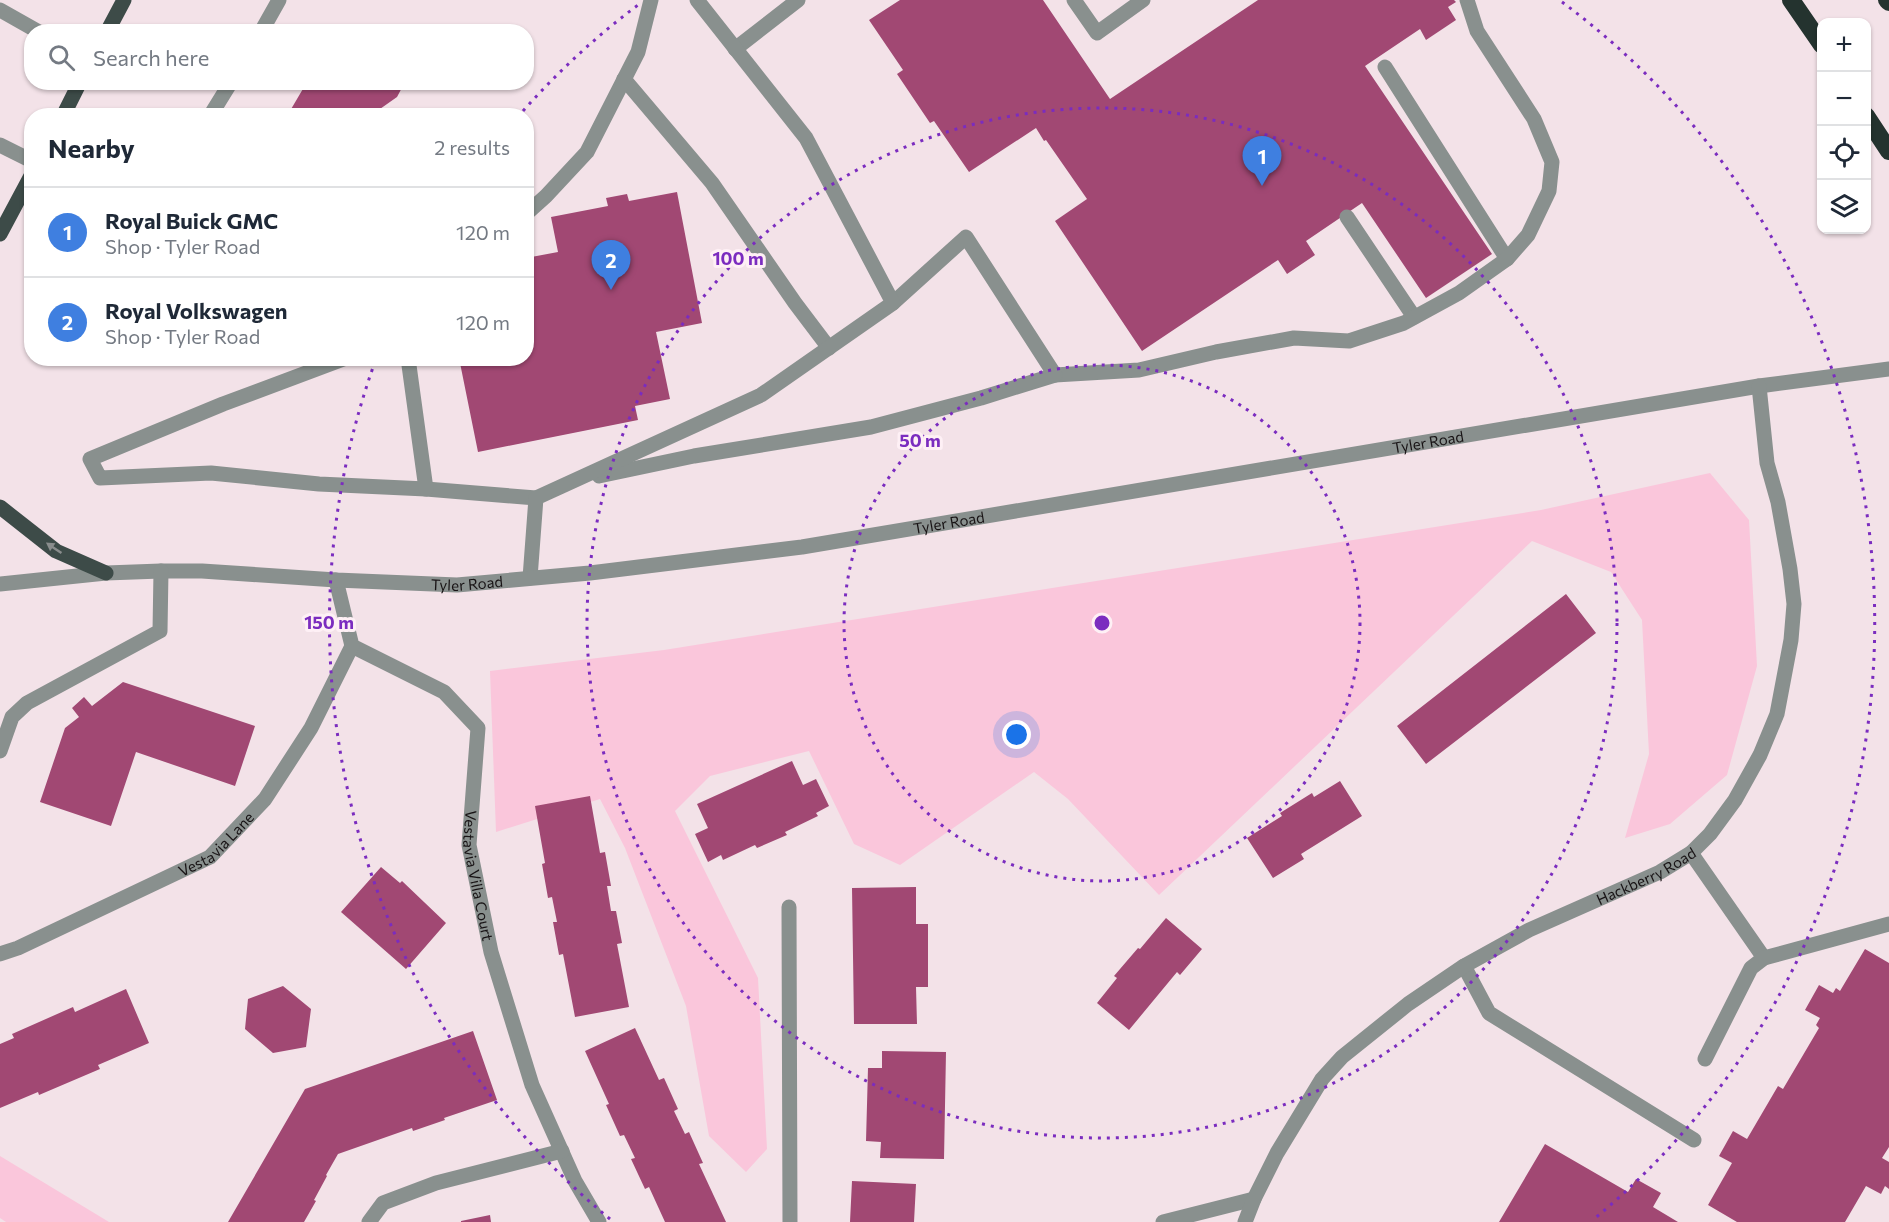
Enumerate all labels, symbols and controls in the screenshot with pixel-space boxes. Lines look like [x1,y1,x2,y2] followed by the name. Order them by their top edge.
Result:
[1817,18,1871,234] map controls
[1817,18,1871,72] button: +
[24,24,534,90] search box
[45,41,78,74] icon: search
[93,44,209,71] text: Search here
[1817,72,1871,126] button: −
[1817,126,1871,180] button: locate
[48,132,135,163] text: Nearby
[434,135,510,159] text: 2 results
[1242,136,1282,186] pin: 1
[1817,180,1871,234] button: layers
[105,207,278,234] text: Royal Buick GMC
[63,220,72,244] text: 1
[456,220,510,244] text: 120 m
[105,234,260,258] text: Shop · Tyler Road
[592,240,630,290] pin: 2
[712,247,764,269] text: 100 m
[105,297,287,324] text: Royal Volkswagen
[62,310,73,334] text: 2
[456,310,510,334] text: 120 m
[105,324,260,348] text: Shop · Tyler Road
[1391,427,1465,457] street label: Tyler Road
[899,429,941,451] text: 50 m
[912,507,986,537] street label: Tyler Road
[46,542,62,554] one-way arrow
[431,572,504,594] street label: Tyler Road
[304,611,354,633] text: 150 m
[1092,613,1112,633] centre of rings
[1002,720,1031,749] your location
[175,808,257,880] street label: Vestavia Lane
[460,810,497,942] street label: Vestavia Villa Court
[1593,843,1699,908] street label: Hackberry Road

